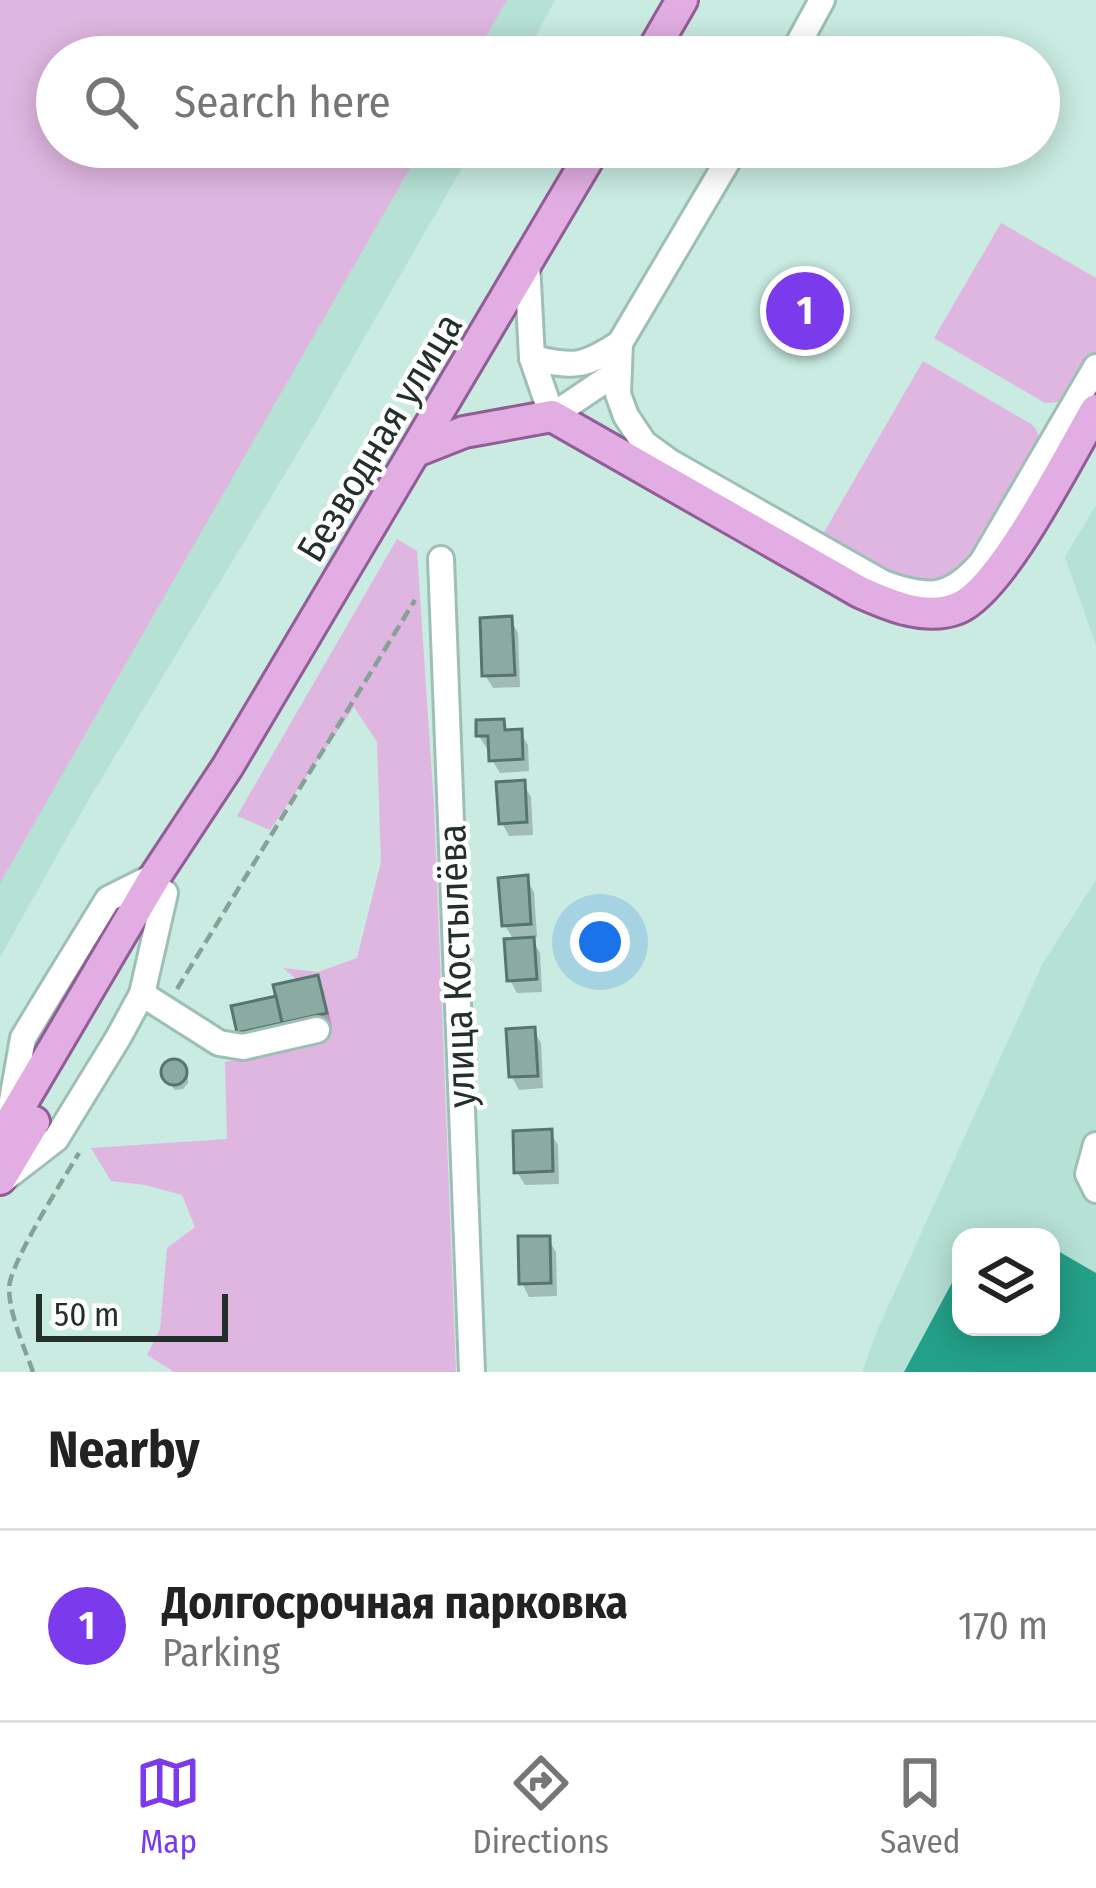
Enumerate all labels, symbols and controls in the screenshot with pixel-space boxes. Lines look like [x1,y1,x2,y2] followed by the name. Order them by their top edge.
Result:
[36,36,1060,168] search box
[78,69,144,135] icon: search
[174,75,391,129] text: Search here
[766,266,844,356] pin: 1
[288,305,472,570] street label: Безводная улица
[429,823,485,1109] street label: улица Костылёва
[570,912,630,972] your location
[952,1228,1060,1336] map controls
[952,1228,1060,1336] button: layers
[36,1288,228,1341] scale bar
[54,1295,119,1335] text: 50 m
[48,1419,200,1481] text: Nearby
[162,1576,628,1630] text: Долгосрочная парковка
[79,1603,95,1649] text: 1
[958,1603,1048,1649] text: 170 m
[162,1630,280,1676] text: Parking
[135,1750,201,1862] tab: Map
[472,1750,609,1862] tab: Directions
[880,1750,960,1862] tab: Saved

